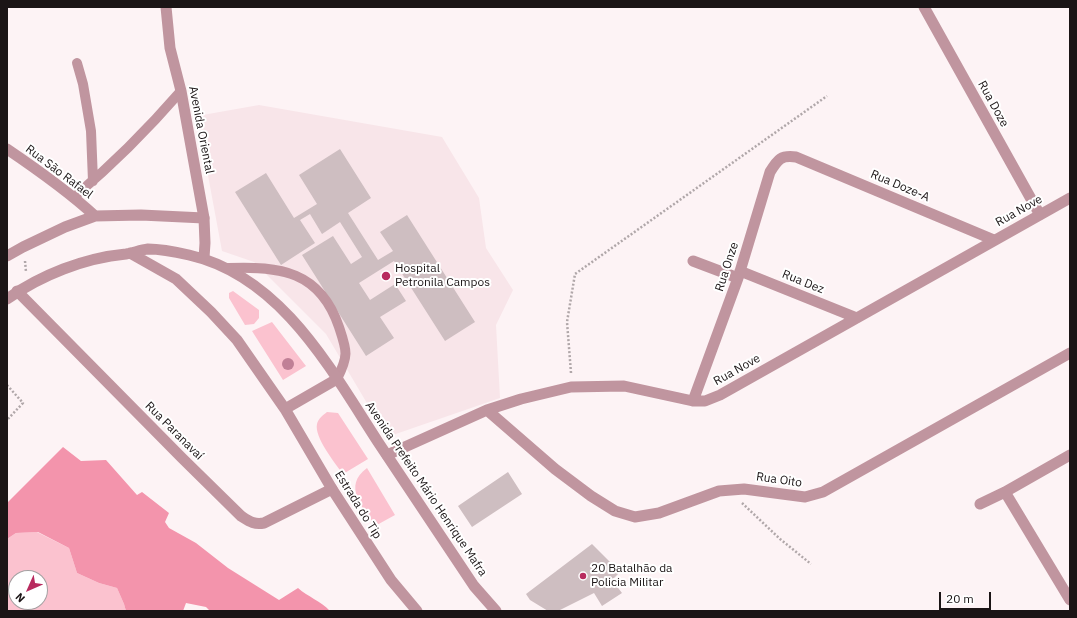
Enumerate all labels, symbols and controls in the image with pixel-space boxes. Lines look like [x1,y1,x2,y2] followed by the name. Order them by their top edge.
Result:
[974,78,1012,130] street label: Rua Doze
[185,85,217,175] street label: Avenida Oriental
[22,142,96,202] street label: Rua São Rafael
[868,167,932,205] street label: Rua Doze-A
[993,192,1045,230] street label: Rua Nove
[712,240,742,294] street label: Rua Onze
[395,262,490,290] place label: Hospital Petronila Campos
[780,267,826,297] street label: Rua Dez
[380,270,392,282] marker: Hospital Petronila Campos
[711,351,763,389] street label: Rua Nove
[142,399,206,463] street label: Rua Paranavaí
[362,399,490,579] street label: Avenida Prefeito Mário Henrique Mafra
[331,468,385,542] street label: Estrada do Tip
[755,470,803,490] street label: Rua Oito
[591,562,673,590] place label: 20 Batalhão da Policia Militar
[8,570,48,610] north arrow
[578,571,588,581] marker: 20 Batalhão da Policia Militar
[941,584,993,610] scale bar
[12,590,28,606] text: N
[946,591,974,606] text: 20 m

